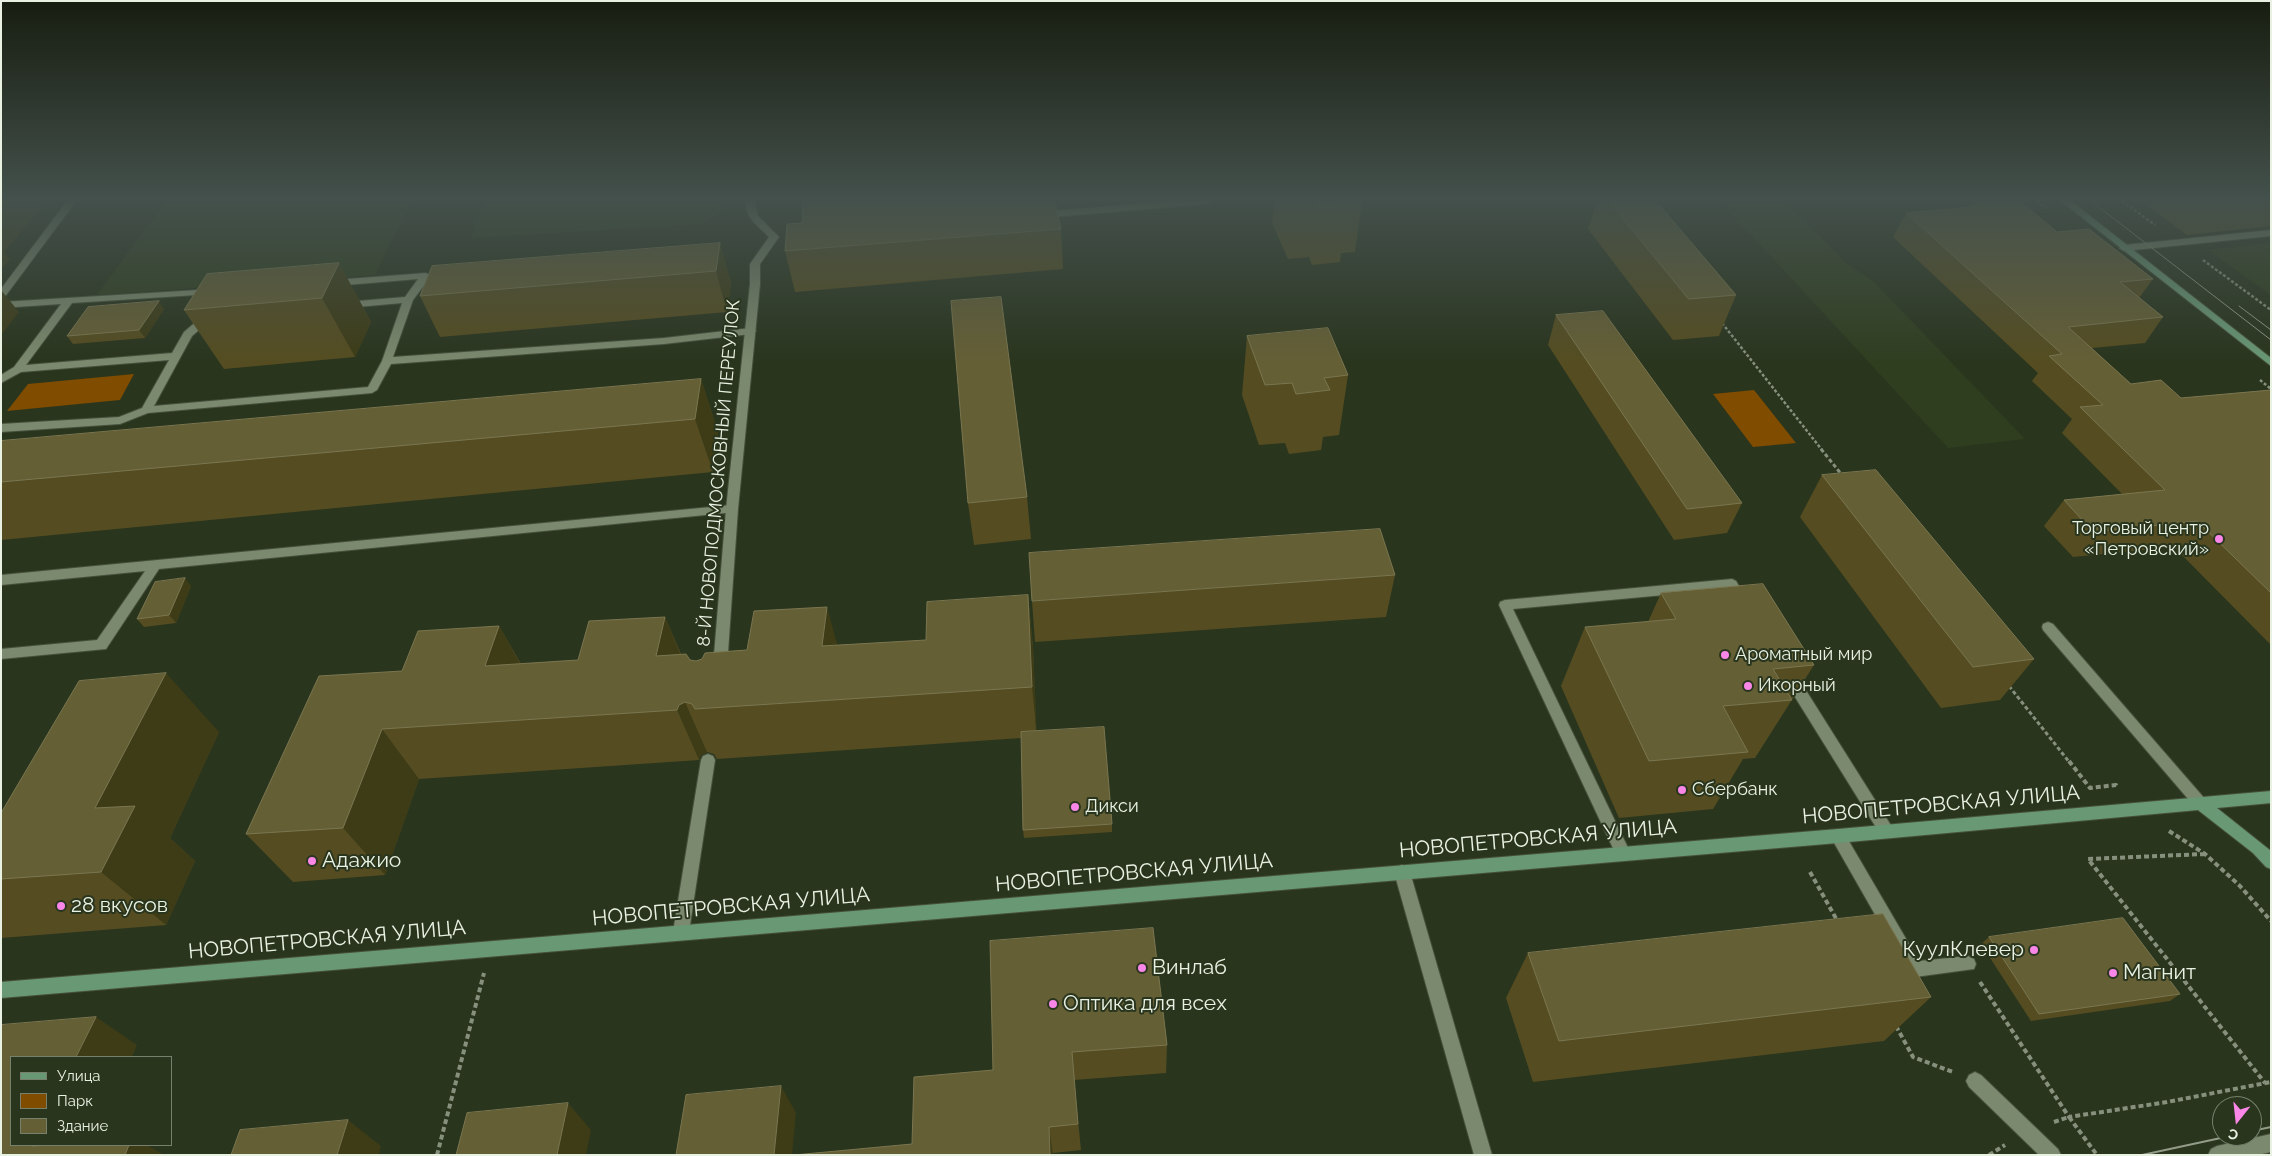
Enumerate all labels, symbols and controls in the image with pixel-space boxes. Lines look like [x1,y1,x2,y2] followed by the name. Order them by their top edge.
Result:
[693,298,745,648] street label: 8-Й НОВОПОДМОСКОВНЫЙ ПЕРЕУЛОК
[2072,518,2209,560] place label: Торговый центр «Петровский»
[2213,533,2225,545] marker: Торговый центр «Петровский»
[1735,644,1872,666] place label: Ароматный мир
[1719,649,1731,661] marker: Ароматный мир
[1758,675,1836,697] place label: Икорный
[1742,680,1754,692] marker: Икорный
[1692,779,1778,801] place label: Сбербанк
[1801,780,2081,830] street label: НОВОПЕТРОВСКАЯ УЛИЦА
[1676,784,1688,796] marker: Сбербанк
[1085,796,1139,818] place label: Дикси
[1069,801,1081,813] marker: Дикси
[1398,814,1678,864] street label: НОВОПЕТРОВСКАЯ УЛИЦА
[322,848,401,874] place label: Адажио
[994,848,1274,898] street label: НОВОПЕТРОВСКАЯ УЛИЦА
[306,855,318,867] marker: Адажио
[591,882,871,932] street label: НОВОПЕТРОВСКАЯ УЛИЦА
[71,893,168,919] place label: 28 вкусов
[55,900,67,912] marker: 28 вкусов
[187,915,467,965] street label: НОВОПЕТРОВСКАЯ УЛИЦА
[1903,937,2024,963] place label: КуулКлевер
[2028,944,2040,956] marker: КуулКлевер
[1152,955,1227,981] place label: Винлаб
[2123,960,2196,986] place label: Магнит
[1136,962,1148,974] marker: Винлаб
[2107,967,2119,979] marker: Магнит
[1063,991,1227,1017] place label: Оптика для всех
[1047,998,1059,1010] marker: Оптика для всех
[10,1056,172,1146] legend
[57,1067,101,1085] text: Улица
[57,1092,93,1110] text: Парк
[2212,1096,2262,1146] north arrow
[57,1117,108,1135] text: Здание
[2226,1125,2240,1143] text: С

